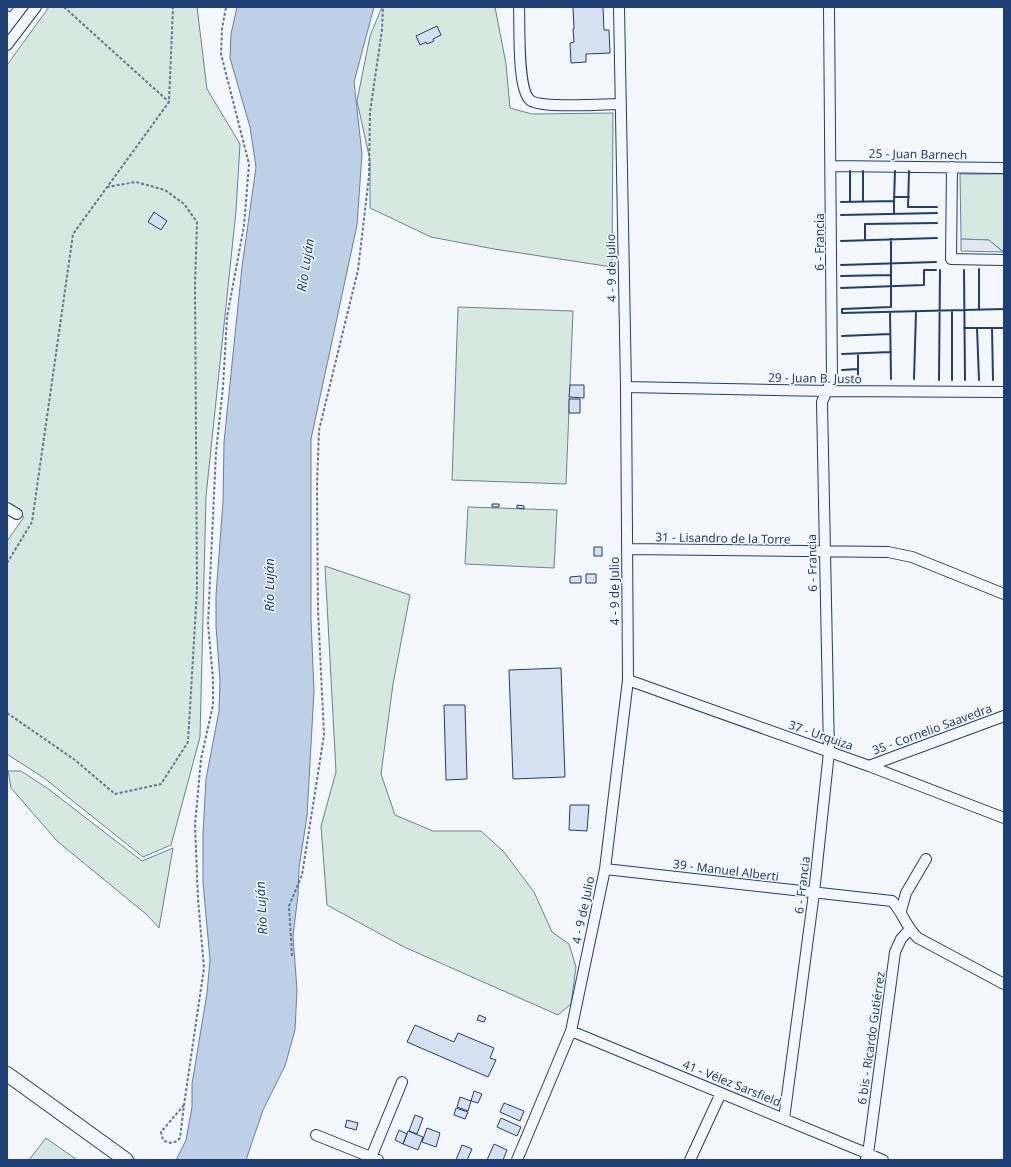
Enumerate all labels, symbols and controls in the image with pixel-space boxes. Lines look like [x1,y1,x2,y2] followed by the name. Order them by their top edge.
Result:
[869,145,967,163] street label: 25 - Juan Barnech
[811,213,828,271] street label: 6 - Francia
[602,234,620,302] street label: 4 - 9 de Julio
[292,237,318,293] water label: Río Luján
[768,369,862,387] street label: 29 - Juan B. Justo
[655,528,791,548] street label: 31 - Lisandro de la Torre
[803,534,821,592] street label: 6 - Francia
[606,557,623,625] street label: 4 - 9 de Julio
[260,558,278,612] water label: Río Luján
[870,699,994,759] street label: 35 - Cornelio Saavedra
[786,716,856,754] street label: 37 - Urquiza
[672,855,780,885] street label: 39 - Manuel Alberti
[790,855,814,915] street label: 6 - Francia
[568,875,598,945] street label: 4 - 9 de Julio
[251,881,271,935] water label: Río Luján
[853,970,889,1106] street label: 6 bis - Ricardo Gutiérrez
[680,1056,784,1110] street label: 41 - Vélez Sarsfield

